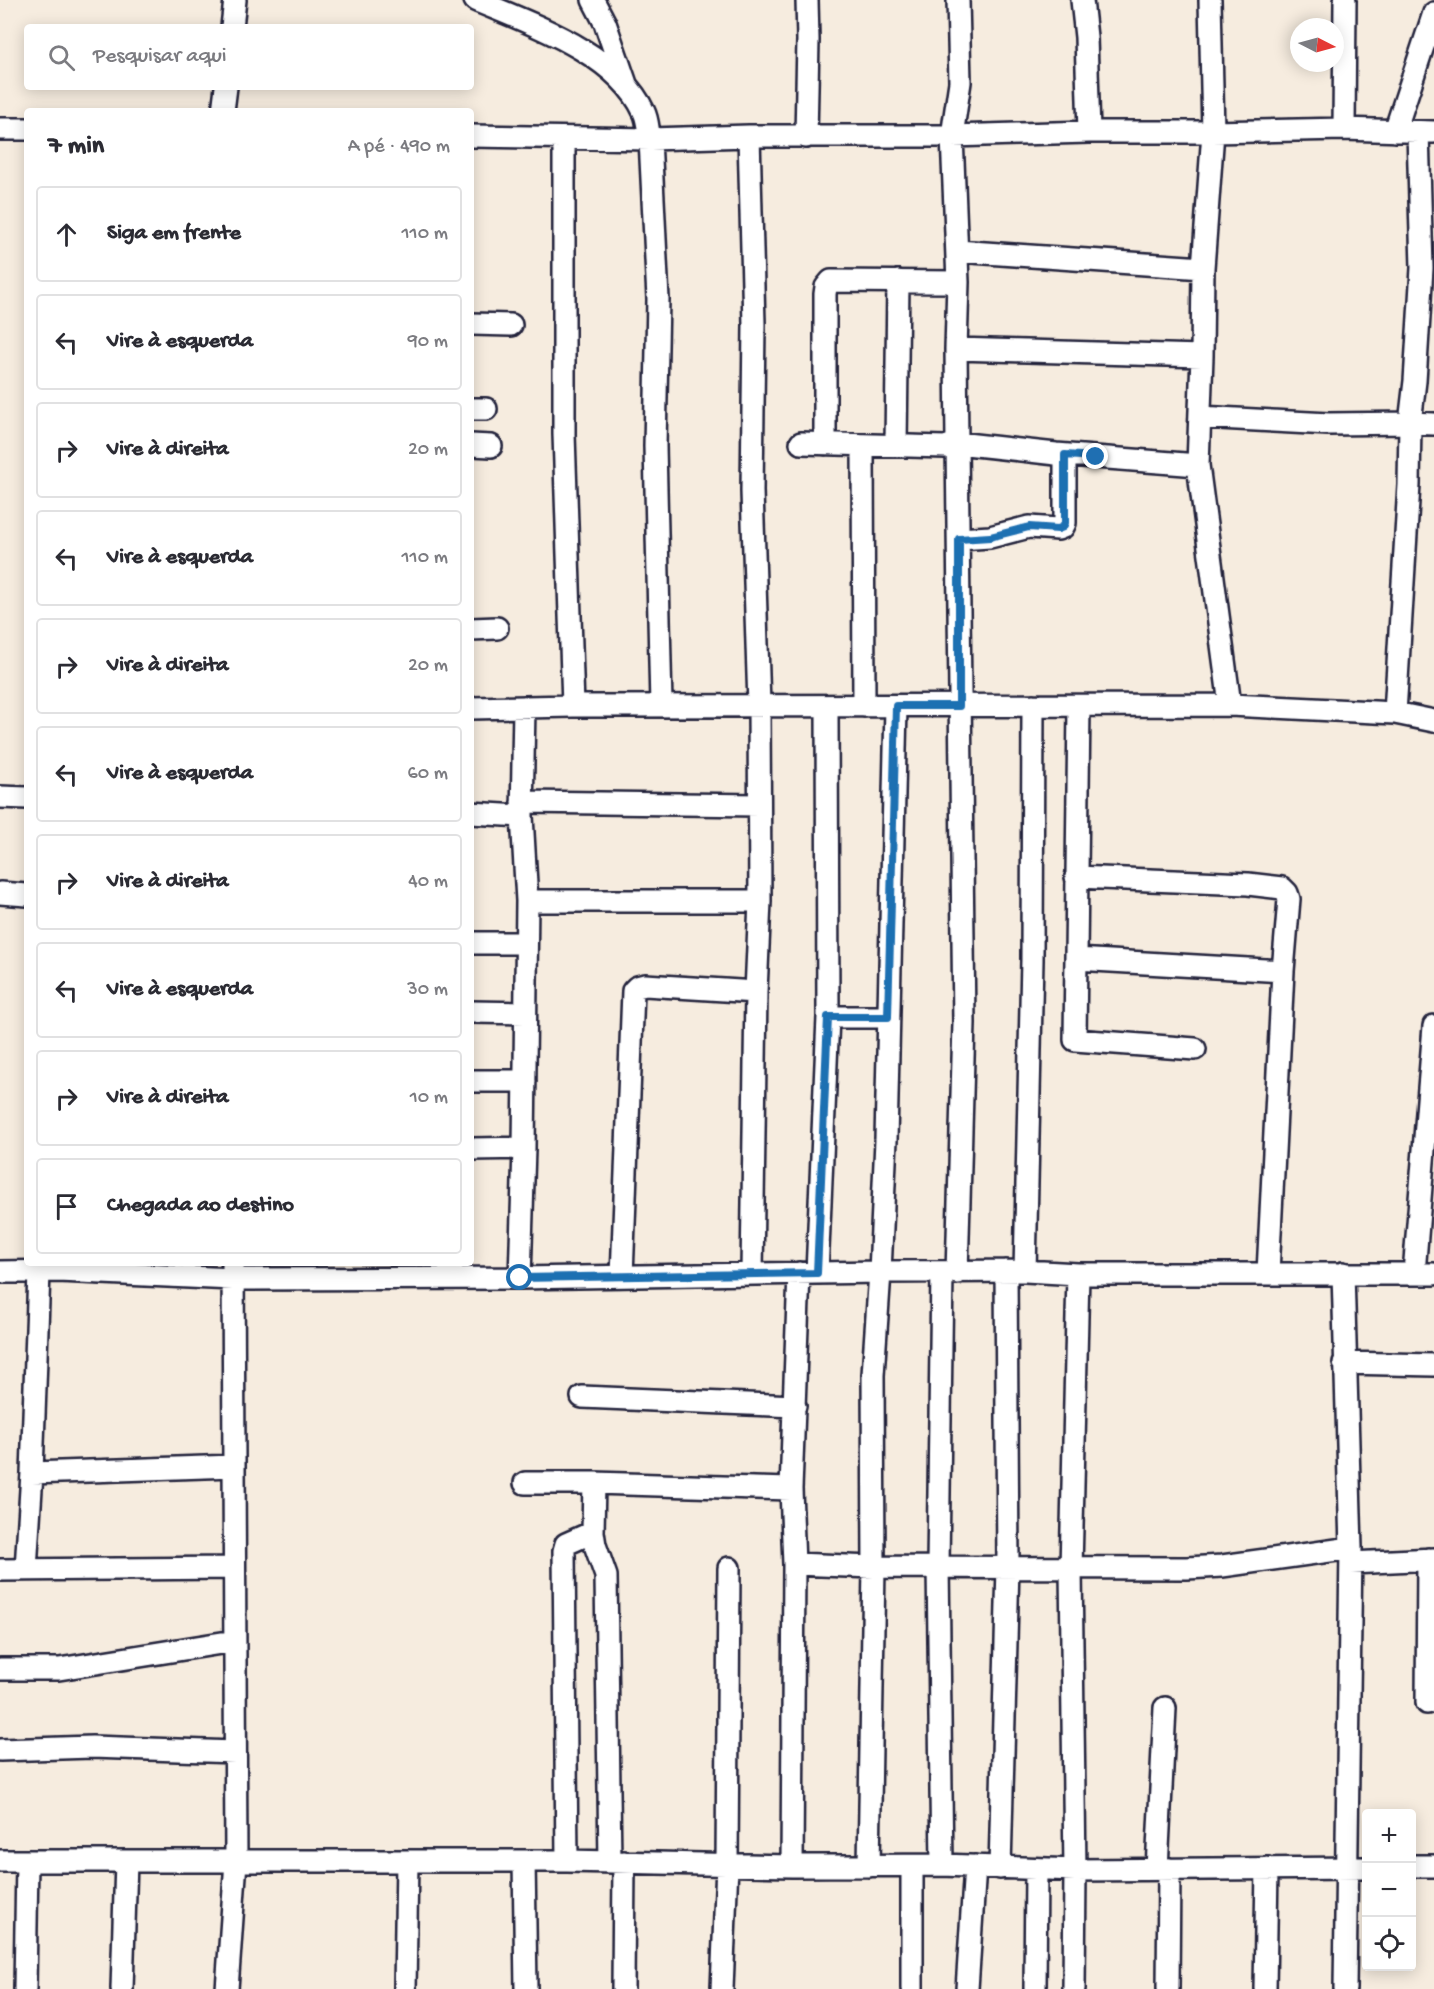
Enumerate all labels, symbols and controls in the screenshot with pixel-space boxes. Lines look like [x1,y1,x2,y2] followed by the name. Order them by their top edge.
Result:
[1290,18,1344,72] north arrow
[24,24,474,90] search box
[45,41,78,74] icon: search
[93,44,227,70] text: Pesquisar aqui
[48,132,104,163] text: 7 min
[348,136,450,159] text: A pé · 490 m
[50,218,83,251] icon: ahead
[107,221,241,247] text: Siga em frente
[402,223,448,246] text: 110 m
[50,326,83,359] icon: left
[107,329,253,355] text: Vire à esquerda
[408,331,448,354] text: 90 m
[50,434,83,467] icon: right
[107,437,229,463] text: Vire à direita
[408,439,448,462] text: 20 m
[1082,443,1108,469] route end
[50,542,83,575] icon: left
[107,545,253,571] text: Vire à esquerda
[402,547,448,570] text: 110 m
[50,650,83,683] icon: right
[107,653,229,679] text: Vire à direita
[408,655,448,678] text: 20 m
[50,758,83,791] icon: left
[107,761,253,787] text: Vire à esquerda
[408,763,448,786] text: 60 m
[50,866,83,899] icon: right
[107,869,229,895] text: Vire à direita
[408,871,448,894] text: 40 m
[50,974,83,1007] icon: left
[107,977,253,1003] text: Vire à esquerda
[407,979,448,1002] text: 30 m
[50,1082,83,1115] icon: right
[107,1085,229,1111] text: Vire à direita
[410,1087,448,1110] text: 10 m
[50,1190,83,1223] icon: arrive
[107,1193,294,1219] text: Chegada ao destino
[506,1264,532,1290] route start
[1362,1809,1416,1971] map controls
[1362,1809,1416,1863] button: +
[1362,1863,1416,1917] button: −
[1362,1917,1416,1971] button: locate

